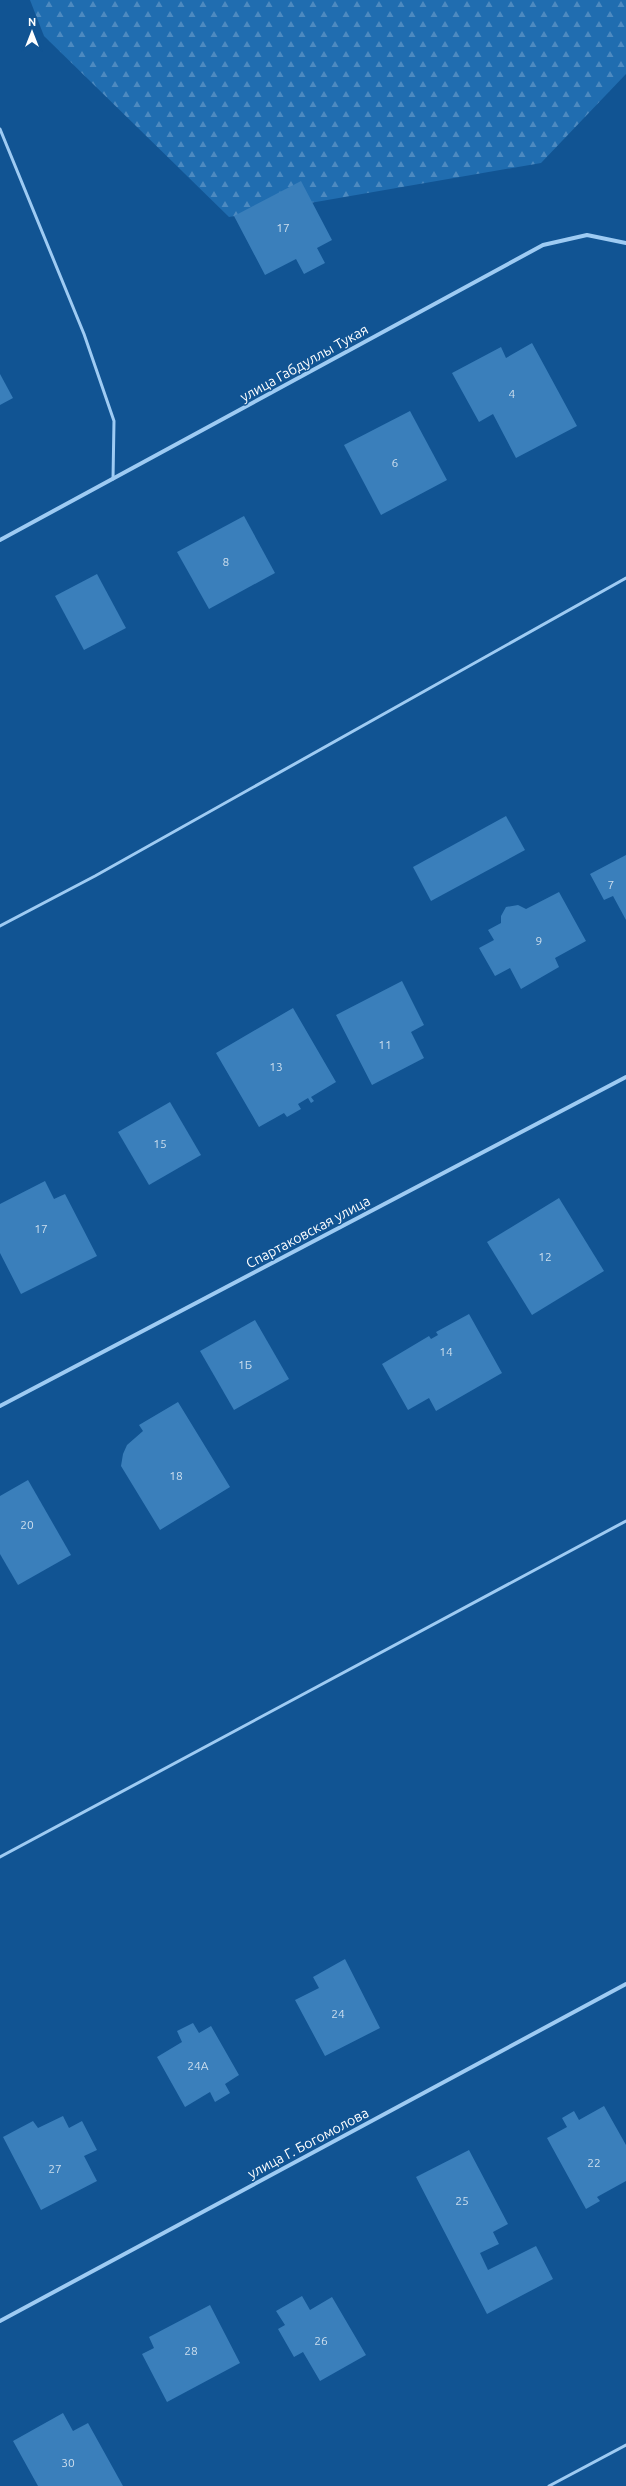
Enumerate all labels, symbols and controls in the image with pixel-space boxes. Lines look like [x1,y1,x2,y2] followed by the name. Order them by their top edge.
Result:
[12,12,52,52] north arrow
[28,16,36,28] text: N
[276,221,290,234] house number: 17
[237,321,371,405] street label: улица Габдуллы Тукая
[509,387,516,400] house number: 4
[392,456,399,469] house number: 6
[223,555,230,568] house number: 8
[608,878,614,891] house number: 7
[536,934,542,947] house number: 9
[378,1038,392,1051] house number: 11
[269,1060,283,1073] house number: 13
[153,1137,167,1150] house number: 15
[243,1192,373,1272] street label: Спартаковская улица
[34,1222,48,1235] house number: 17
[538,1250,552,1263] house number: 12
[439,1345,453,1358] house number: 14
[238,1358,252,1371] house number: 1Б
[169,1469,183,1482] house number: 18
[20,1518,34,1531] house number: 20
[331,2007,345,2020] house number: 24
[187,2059,209,2072] house number: 24А
[245,2104,371,2182] street label: улица Г. Богомолова
[587,2156,601,2169] house number: 22
[48,2162,62,2175] house number: 27
[455,2194,469,2207] house number: 25
[314,2334,328,2347] house number: 26
[184,2344,198,2357] house number: 28
[61,2456,75,2469] house number: 30

